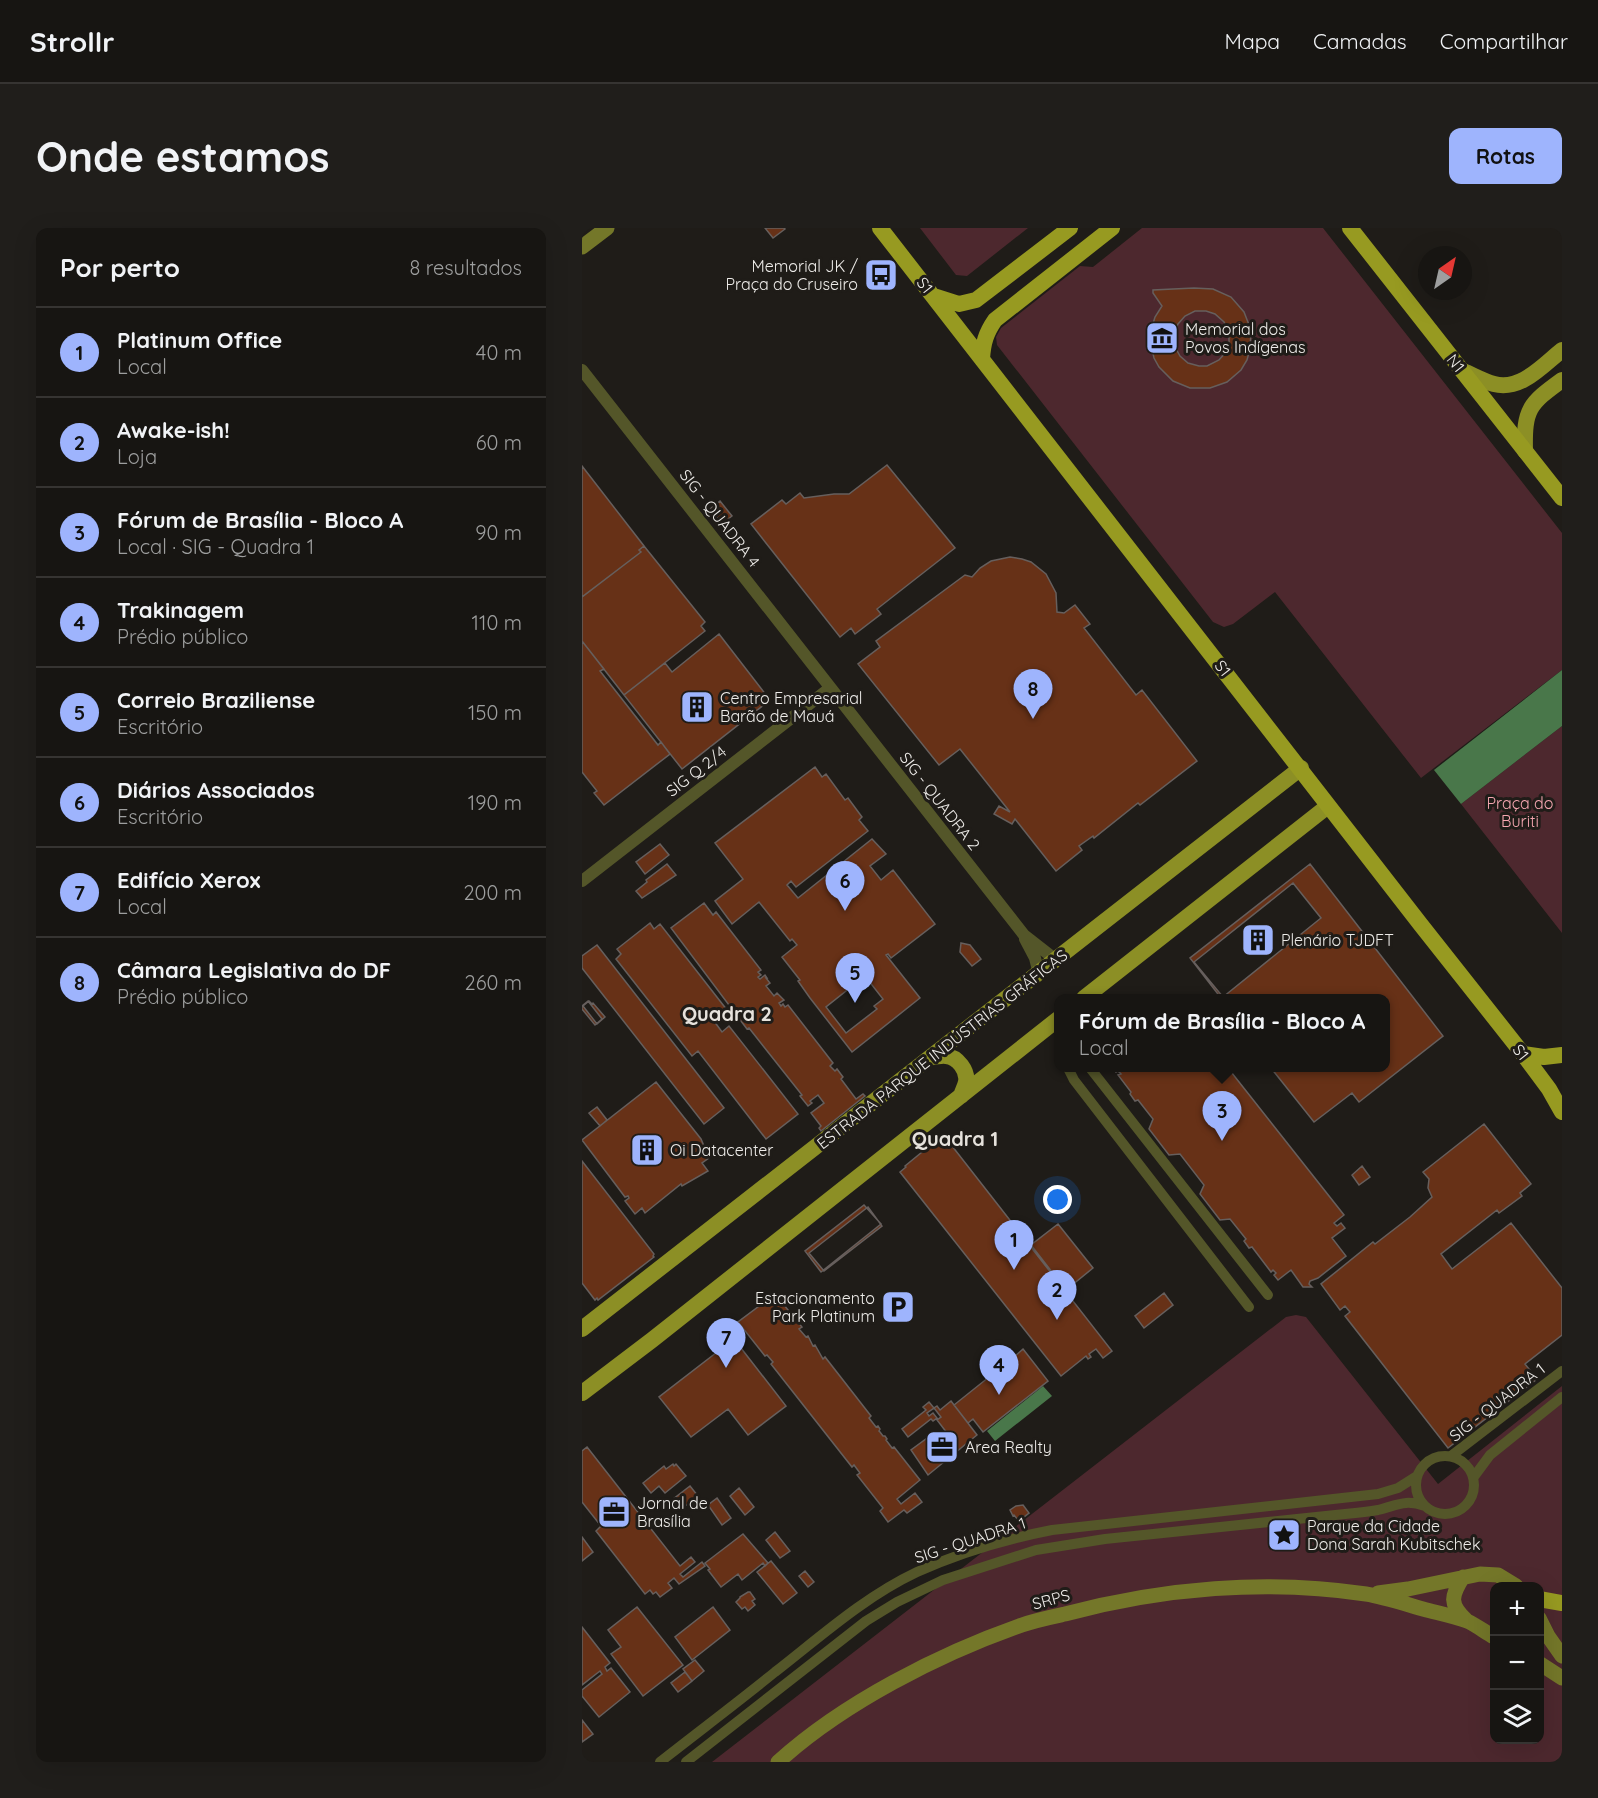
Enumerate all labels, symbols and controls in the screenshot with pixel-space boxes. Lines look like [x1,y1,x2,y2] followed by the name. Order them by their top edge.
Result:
[30,24,114,59] text: Strollr
[1225,28,1280,54] text: Mapa
[1313,28,1407,54] text: Camadas
[1440,28,1568,54] text: Compartilhar
[1449,128,1562,184] button: Rotas
[36,130,330,183] text: Onde estamos
[1418,246,1472,300] north arrow
[60,251,180,284] text: Por perto
[409,255,522,280] text: 8 resultados
[726,256,859,294] place label: Memorial JK / Praça do Cruseiro
[863,257,899,293] bus stop icon: Memorial JK / Praça do Cruseiro
[913,273,937,297] street label: S1
[1185,319,1305,357] place label: Memorial dos Povos Indígenas
[1144,320,1180,356] museum icon: Memorial dos Povos Indígenas
[117,326,282,354] text: Platinum Office
[76,340,83,365] text: 1
[476,340,522,365] text: 40 m
[1443,350,1469,376] street label: N1
[117,354,167,379] text: Local
[117,416,230,444] text: Awake-ish!
[74,430,85,455] text: 2
[476,430,522,455] text: 60 m
[117,444,157,469] text: Loja
[676,465,764,571] street label: SIG - QUADRA 4
[117,506,403,534] text: Fórum de Brasília - Bloco A
[74,520,85,545] text: 3
[475,520,522,545] text: 90 m
[117,534,314,559] text: Local · SIG - Quadra 1
[117,596,244,624] text: Trakinagem
[74,610,85,635] text: 4
[472,610,522,635] text: 110 m
[117,624,248,649] text: Prédio público
[1211,656,1235,680] street label: S1
[1014,670,1052,719] pin: 8
[117,686,315,714] text: Correio Braziliense
[720,688,863,726] place label: Centro Empresarial Barão de Mauá
[679,689,715,725] building icon: Centro Empresarial Barão de Mauá
[74,700,85,725] text: 5
[468,700,522,725] text: 150 m
[117,714,203,739] text: Escritório
[662,741,730,801] street label: SIG Q 2/4
[896,748,985,854] street label: SIG - QUADRA 2
[117,776,315,804] text: Diários Associados
[74,790,85,815] text: 6
[468,790,522,815] text: 190 m
[1487,793,1553,831] park label: Praça do Buriti
[117,804,203,829] text: Escritório
[826,862,864,911] pin: 6
[117,866,260,894] text: Edifício Xerox
[74,880,85,905] text: 7
[463,880,522,905] text: 200 m
[117,894,167,919] text: Local
[1240,922,1276,958] building icon: Plenário TJDFT
[1281,930,1394,950] place label: Plenário TJDFT
[813,945,1071,1153] street label: ESTRADA PARQUE INDÚSTRIAS GRÁFICAS
[836,954,874,1003] pin: 5
[117,956,391,984] text: Câmara Legislativa do DF
[74,970,85,995] text: 8
[465,970,522,995] text: 260 m
[117,984,248,1009] text: Prédio público
[1054,994,1390,1072] popup
[682,1001,772,1026] district label: Quadra 2
[1079,1007,1365,1035] text: Fórum de Brasília - Bloco A
[1079,1035,1129,1060] text: Local
[1509,1040,1533,1064] street label: S1
[1202,1092,1242,1141] pin: 3
[912,1126,998,1151] district label: Quadra 1
[629,1132,665,1168] building icon: Oi Datacenter
[670,1140,774,1160] place label: Oi Datacenter
[1043,1185,1072,1214] your location
[994,1220,1034,1270] pin: 1
[1038,1270,1076,1320] pin: 2
[755,1288,875,1326] place label: Estacionamento Park Platinum
[880,1289,916,1325] parking icon: Estacionamento Park Platinum
[706,1318,746,1368] pin: 7
[980,1346,1018,1395] pin: 4
[1445,1358,1549,1446] street label: SIG - QUADRA 1
[924,1429,960,1465] office icon: Area Realty
[965,1437,1052,1457] place label: Area Realty
[637,1493,708,1531] place label: Jornal de Brasília
[596,1494,632,1530] office icon: Jornal de Brasília
[912,1513,1028,1567] street label: SIG - QUADRA 1
[1307,1516,1480,1554] place label: Parque da Cidade Dona Sarah Kubitschek
[1266,1517,1302,1553] place icon: Parque da Cidade Dona Sarah Kubitschek
[1490,1582,1544,1744] map controls
[1490,1582,1544,1636] button: +
[1030,1584,1072,1614] street label: SRPS
[1490,1636,1544,1690] button: −
[1490,1690,1544,1744] button: layers

